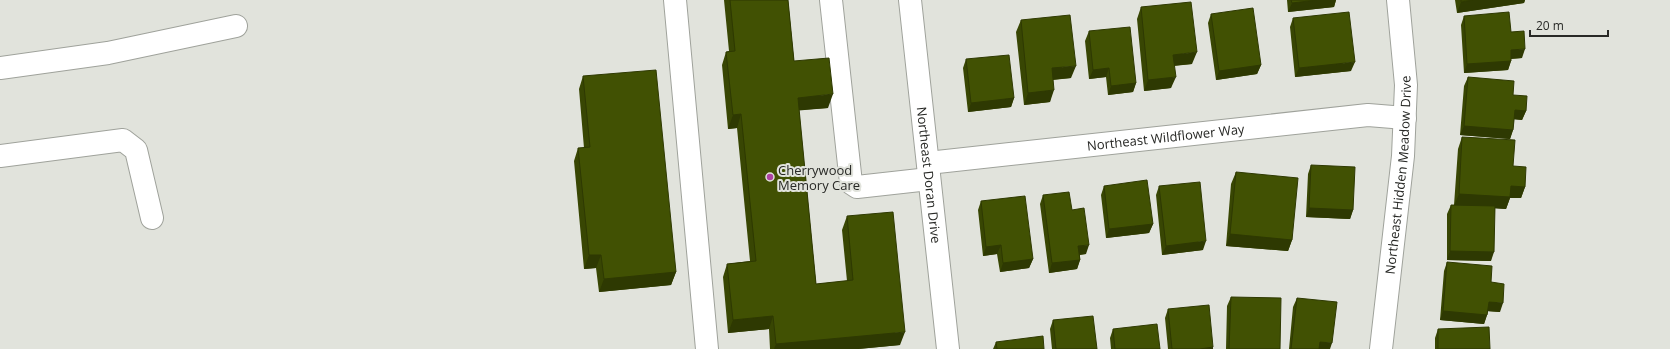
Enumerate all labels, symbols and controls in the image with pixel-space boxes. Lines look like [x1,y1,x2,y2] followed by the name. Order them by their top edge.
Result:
[1530,12,1608,38] scale bar
[1536,17,1564,34] text: 20 m
[1381,75,1415,275] street label: Northeast Hidden Meadow Drive
[913,106,945,244] street label: Northeast Doran Drive
[1086,119,1246,155] street label: Northeast Wildflower Way
[778,161,860,194] place label: Cherrywood Memory Care
[765,172,775,182] marker: Cherrywood Memory Care

